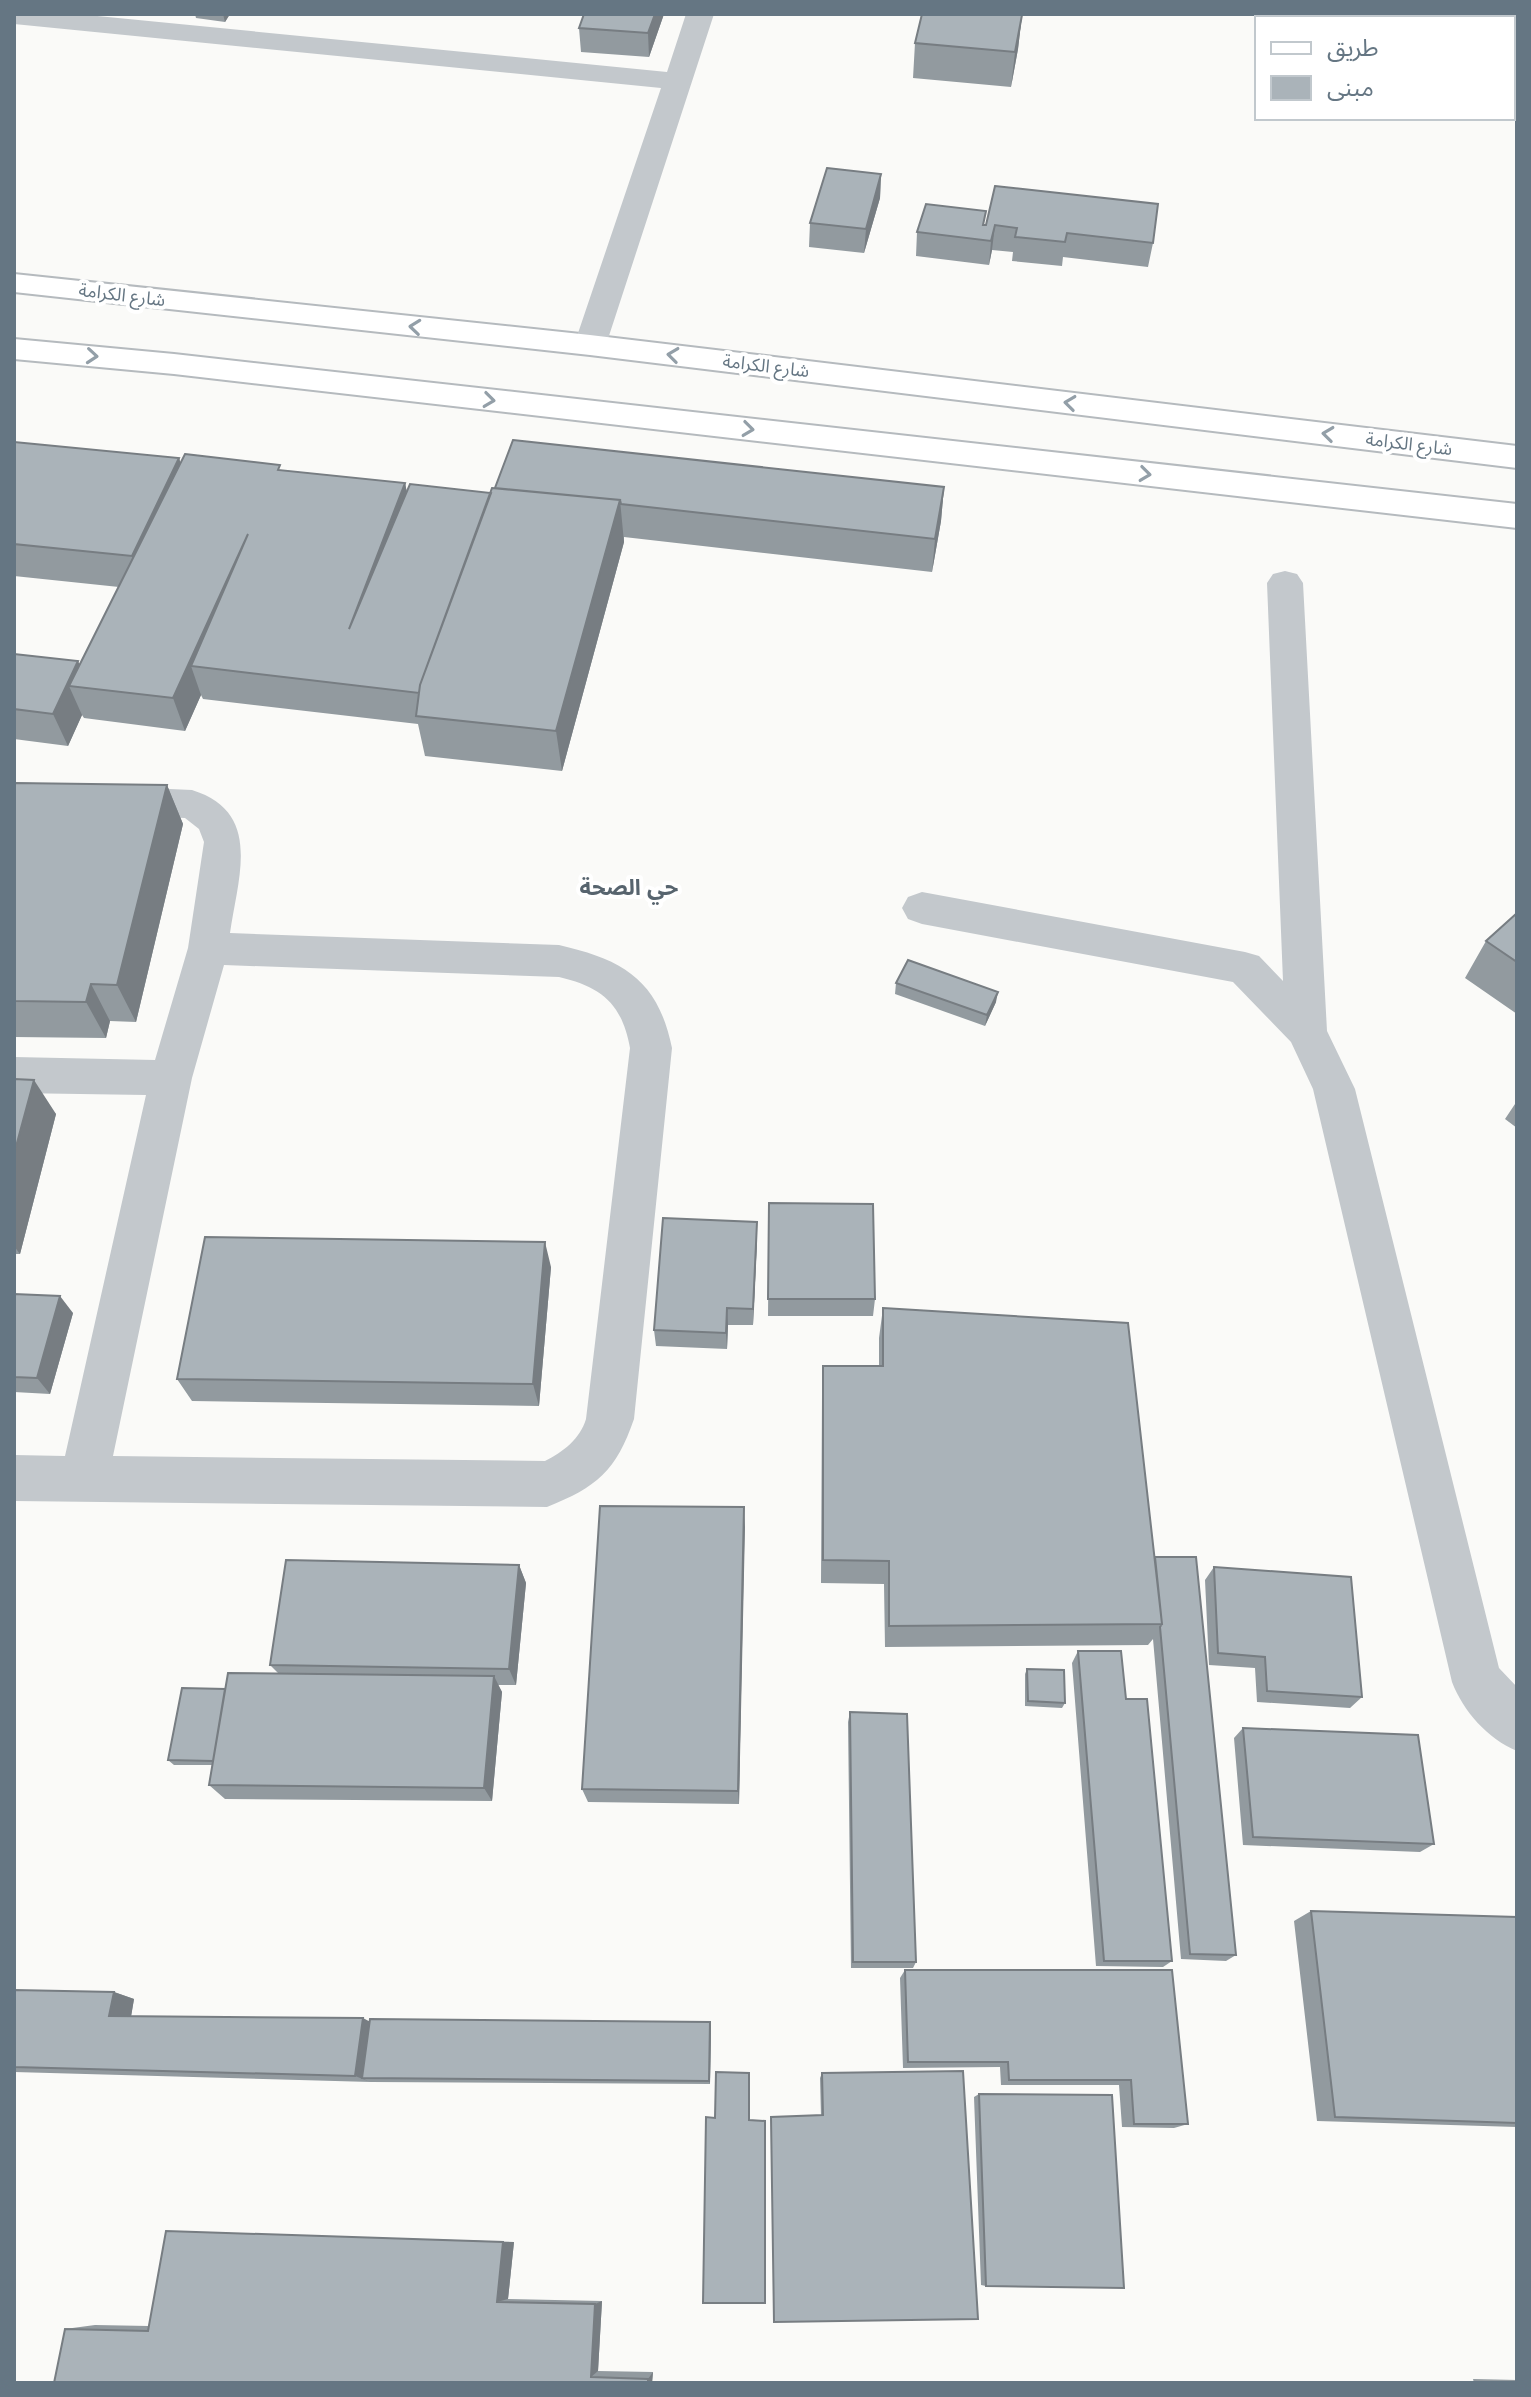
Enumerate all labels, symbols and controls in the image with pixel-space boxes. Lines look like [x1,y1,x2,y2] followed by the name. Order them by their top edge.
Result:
[1255,16,1515,120] legend
[1327,32,1379,63] text: طريق
[1327,72,1374,102] text: مبنى
[77,278,167,314] street label: شارع الكرامة
[408,318,421,335] one-way arrow
[86,347,99,364] one-way arrow
[666,347,680,364] one-way arrow
[721,349,811,385] street label: شارع الكرامة
[483,391,496,408] one-way arrow
[1063,395,1077,412] one-way arrow
[741,420,755,437] one-way arrow
[1321,425,1334,442] one-way arrow
[1364,427,1454,463] street label: شارع الكرامة
[1139,466,1152,483] one-way arrow
[580,873,679,905] district label: حي الصحة

